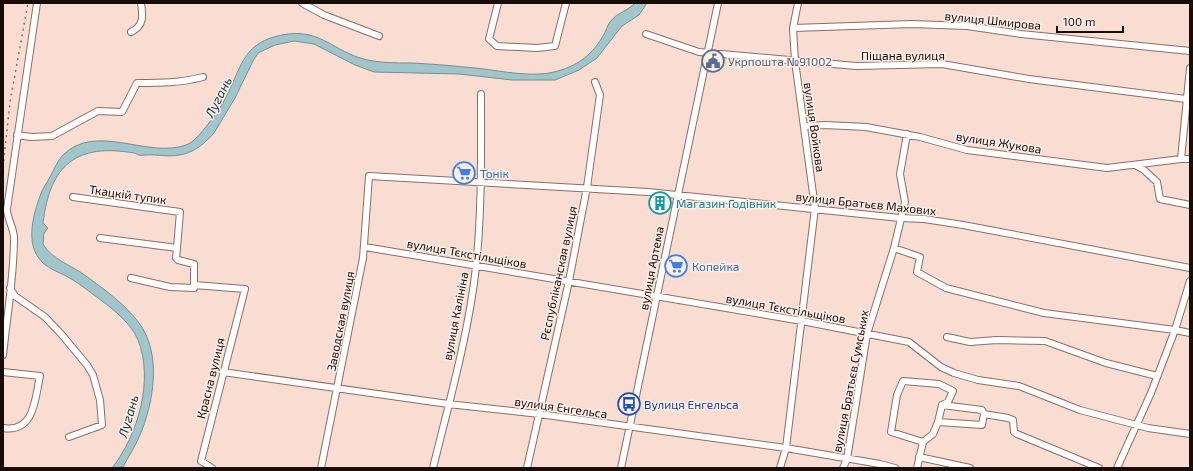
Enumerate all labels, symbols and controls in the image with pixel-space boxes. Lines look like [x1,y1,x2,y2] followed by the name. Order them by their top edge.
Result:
[944,8,1042,33] street label: вулиця Шмирова
[1057,8,1123,34] scale bar
[1063,14,1095,28] text: 100 m
[700,48,726,74] public building icon: Укрпошта №91002
[861,48,945,63] street label: Піщана вулиця
[728,54,832,68] place label: Укрпошта №91002
[200,74,235,121] water label: Лугань
[801,81,828,173] street label: вулиця Войкова
[955,128,1043,157] street label: вулиця Жукова
[451,160,477,186] supermarket icon: Тонік
[480,166,509,180] place label: Тонік
[88,182,168,207] street label: Ткацкій тупик
[795,189,938,218] street label: вулиця Братьєв Махових
[647,190,673,216] building icon: Магазин Годівник
[676,196,777,210] place label: Магазин Годівник
[537,205,580,342] street label: Рєспубліканская вулиця
[636,225,667,311] street label: вулиця Артема
[406,236,528,271] street label: вулиця Тєкстільщіков
[663,253,689,279] supermarket icon: Копейка
[692,259,739,273] place label: Копейка
[323,270,358,372] street label: Заводская вулиця
[440,271,471,362] street label: вулиця Калініна
[725,291,847,326] street label: вулиця Тєкстільщіков
[829,308,872,454] street label: вулиця Братьєв Сумських
[193,336,228,420] street label: Красна вулиця
[616,391,642,417] bus stop icon: Вулиця Енгельса
[114,393,142,440] water label: Лугань
[513,394,608,421] street label: вулиця Енгельса
[644,397,739,412] place label: Вулиця Енгельса

